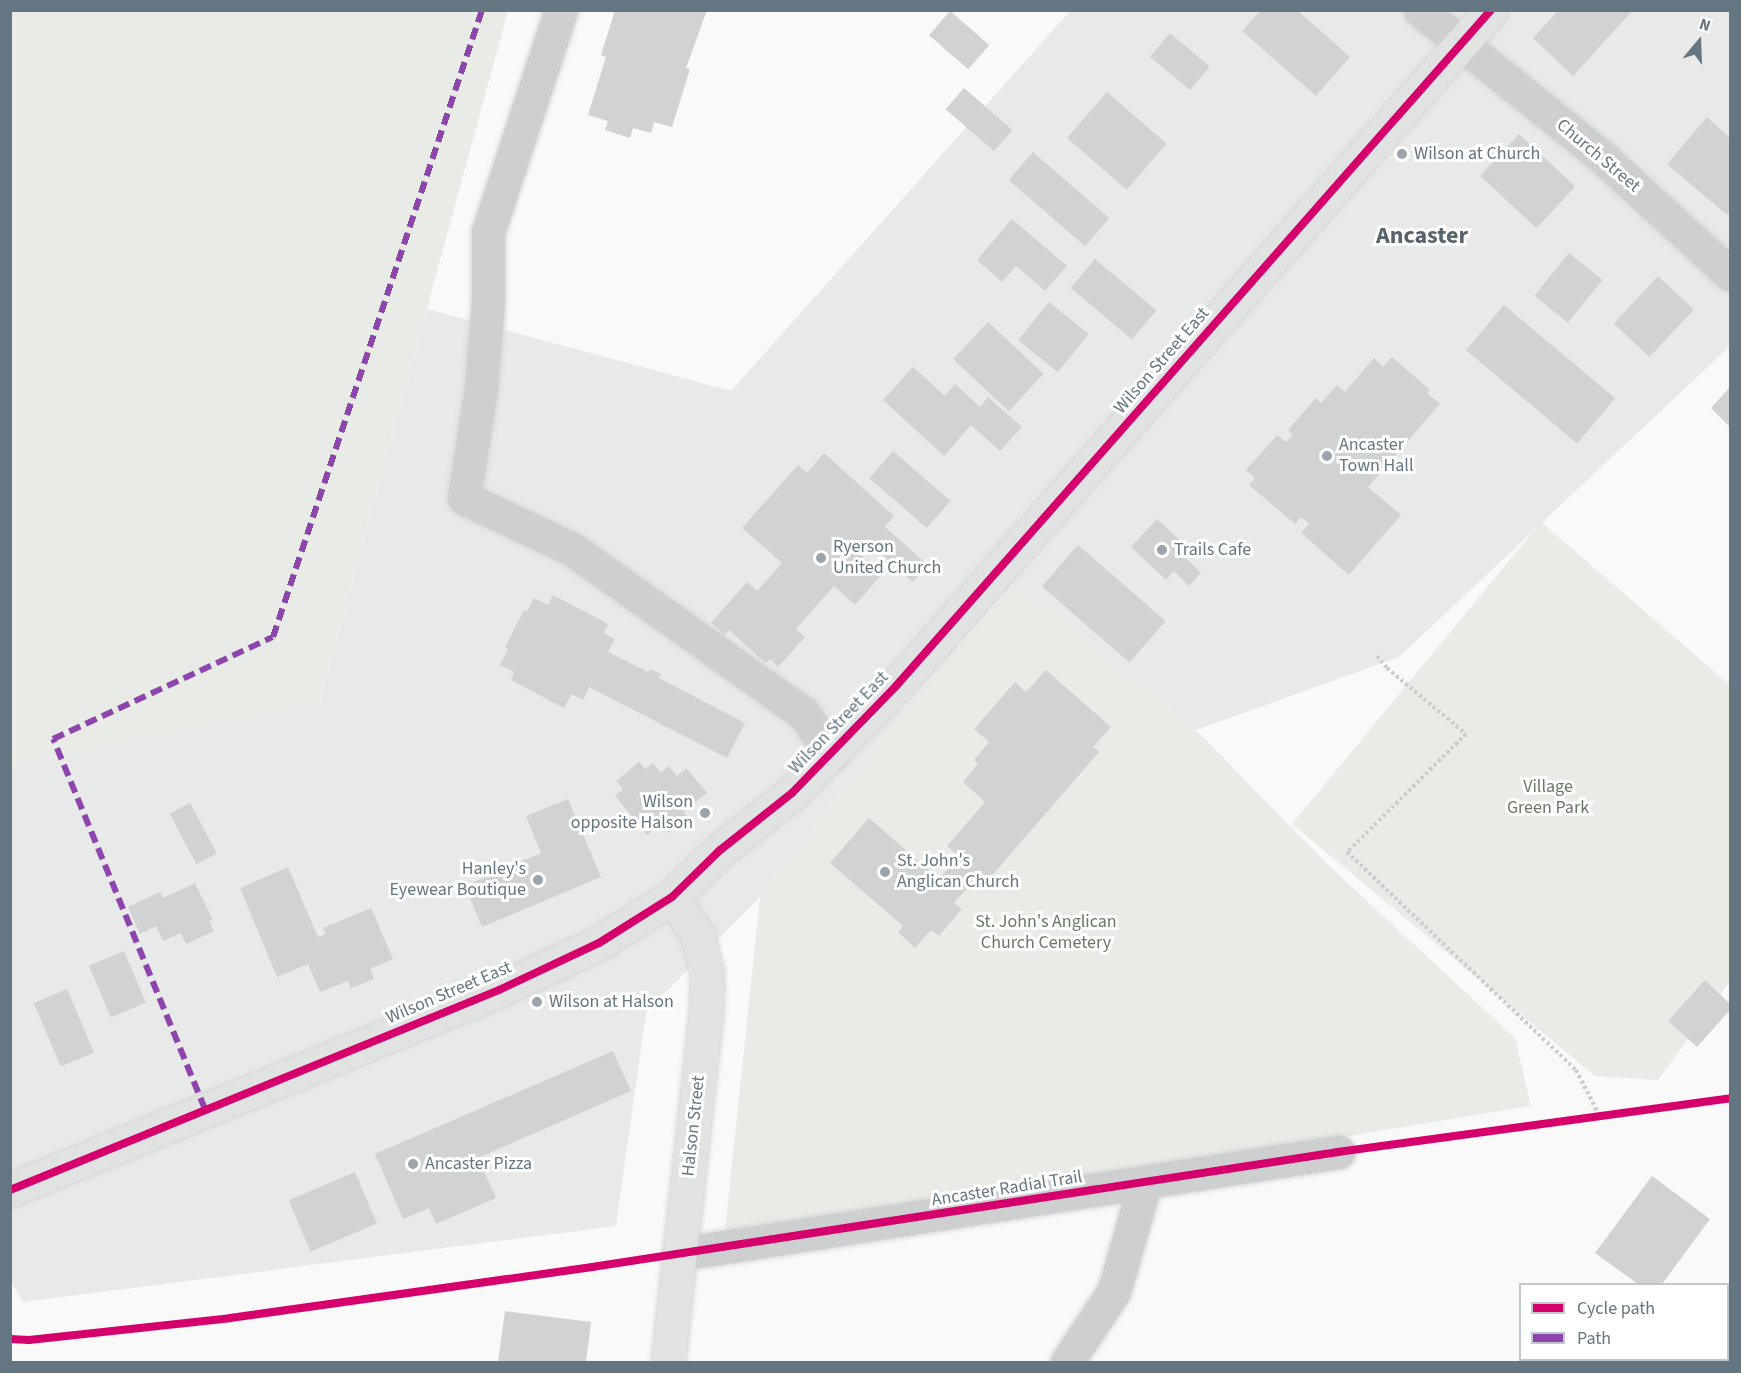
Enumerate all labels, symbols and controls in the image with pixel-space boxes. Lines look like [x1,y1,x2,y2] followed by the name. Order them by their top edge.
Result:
[1669,12,1729,72] north arrow
[1696,13,1713,37] text: N
[1552,115,1644,197] street label: Church Street
[1414,143,1540,165] place label: Wilson at Church
[1395,147,1409,161] marker: Wilson at Church
[1376,222,1468,250] district label: Ancaster
[1110,303,1214,419] street label: Wilson Street East
[1339,435,1414,478] place label: Ancaster Town Hall
[1320,449,1334,463] marker: Ancaster Town Hall
[833,537,941,580] place label: Ryerson United Church
[1174,539,1251,561] place label: Trails Cafe
[1155,543,1169,557] marker: Trails Cafe
[814,551,828,565] marker: Ryerson United Church
[785,667,893,779] street label: Wilson Street East
[1507,777,1589,820] park label: Village Green Park
[571,792,693,834] place label: Wilson opposite Halson
[698,806,712,820] marker: Wilson opposite Halson
[897,851,1019,894] place label: St. John's Anglican Church
[390,859,526,902] place label: Hanley's Eyewear Boutique
[878,865,892,879] marker: St. John's Anglican Church
[531,873,545,887] marker: Hanley's Eyewear Boutique
[975,912,1117,954] park label: St. John's Anglican Church Cemetery
[383,957,515,1029] street label: Wilson Street East
[549,991,674,1013] place label: Wilson at Halson
[530,995,544,1009] marker: Wilson at Halson
[678,1075,710,1177] street label: Halson Street
[425,1153,532,1175] place label: Ancaster Pizza
[406,1157,420,1171] marker: Ancaster Pizza
[930,1166,1084,1212] street label: Ancaster Radial Trail
[1519,1283,1729,1361] legend
[1577,1296,1655,1321] text: Cycle path
[1577,1326,1611,1351] text: Path

